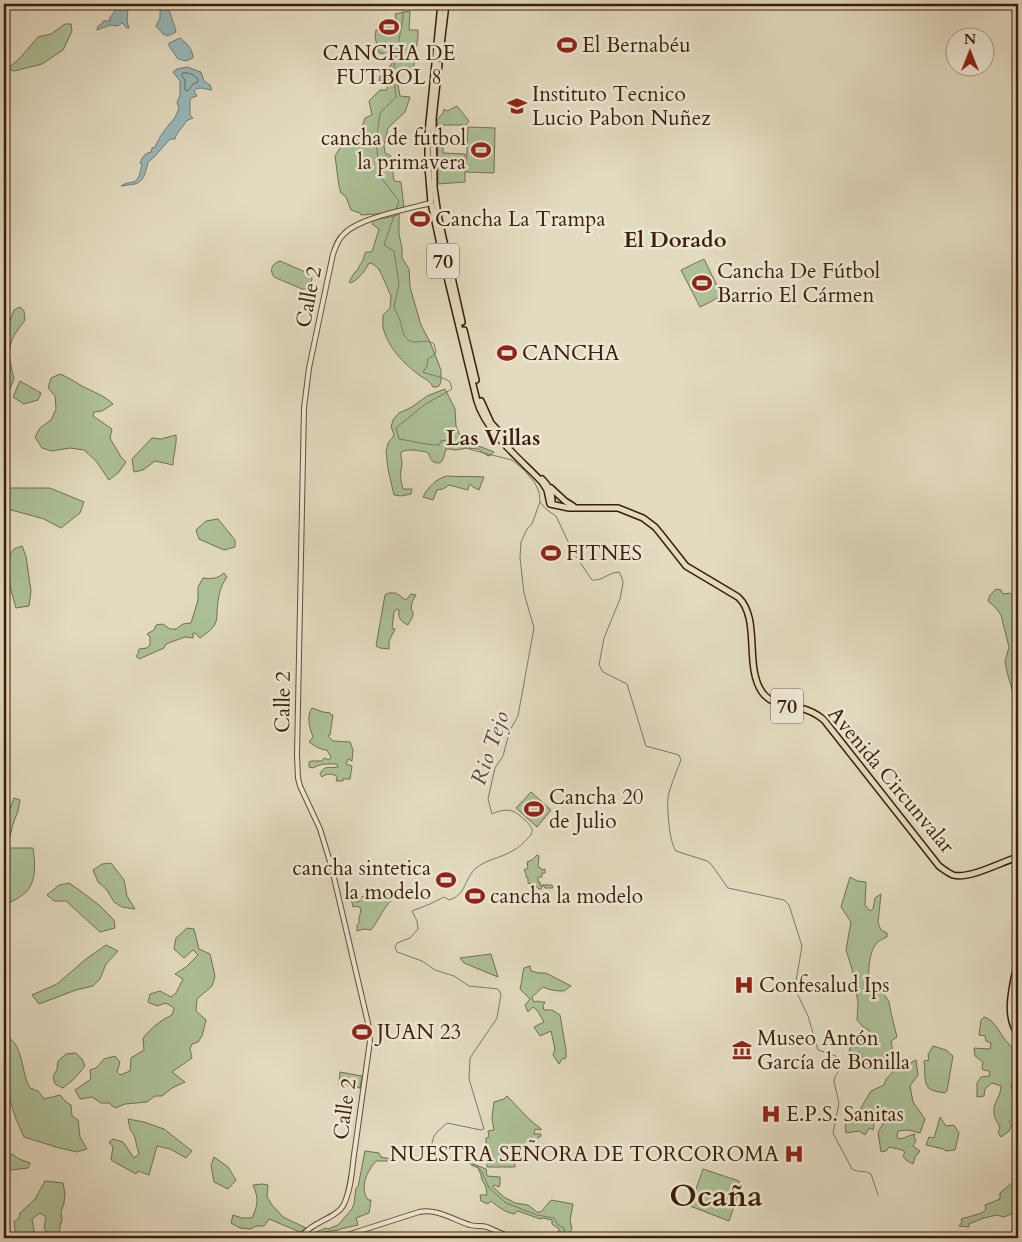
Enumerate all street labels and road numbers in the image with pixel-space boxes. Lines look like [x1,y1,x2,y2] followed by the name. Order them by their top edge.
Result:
[427,244,459,278] road number: 70
[289,264,329,330] street label: Calle 2
[268,671,298,733] street label: Calle 2
[771,688,803,724] road number: 70
[821,700,961,860] street label: Avenida Circunvalar
[326,1076,364,1142] street label: Calle 2

